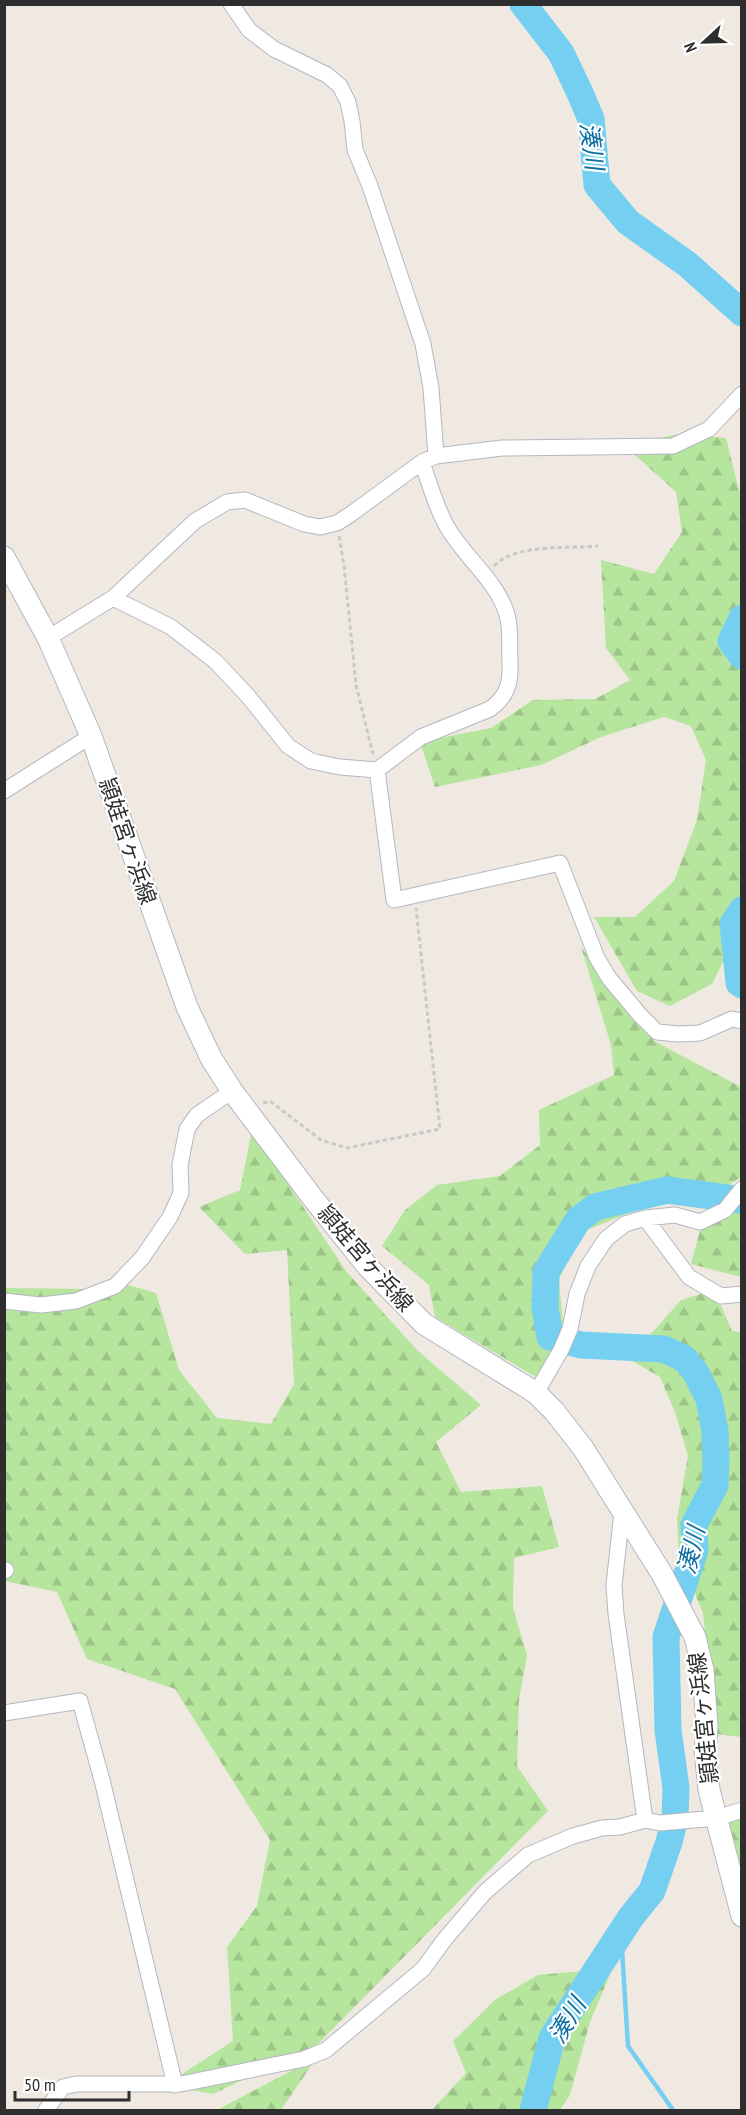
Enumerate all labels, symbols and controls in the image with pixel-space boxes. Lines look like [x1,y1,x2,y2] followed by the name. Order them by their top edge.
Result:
[674,12,734,72] north arrow
[679,40,701,55] text: N
[573,120,611,175] water label: 湊川
[93,774,163,908] street label: 頴娃宮ヶ浜線
[312,1199,420,1317] street label: 頴娃宮ヶ浜線
[670,1520,712,1577] water label: 湊川
[682,1651,724,1785] street label: 頴娃宮ヶ浜線
[541,1989,594,2049] water label: 湊川
[15,2064,129,2102] scale bar
[24,2073,56,2096] text: 50 m

